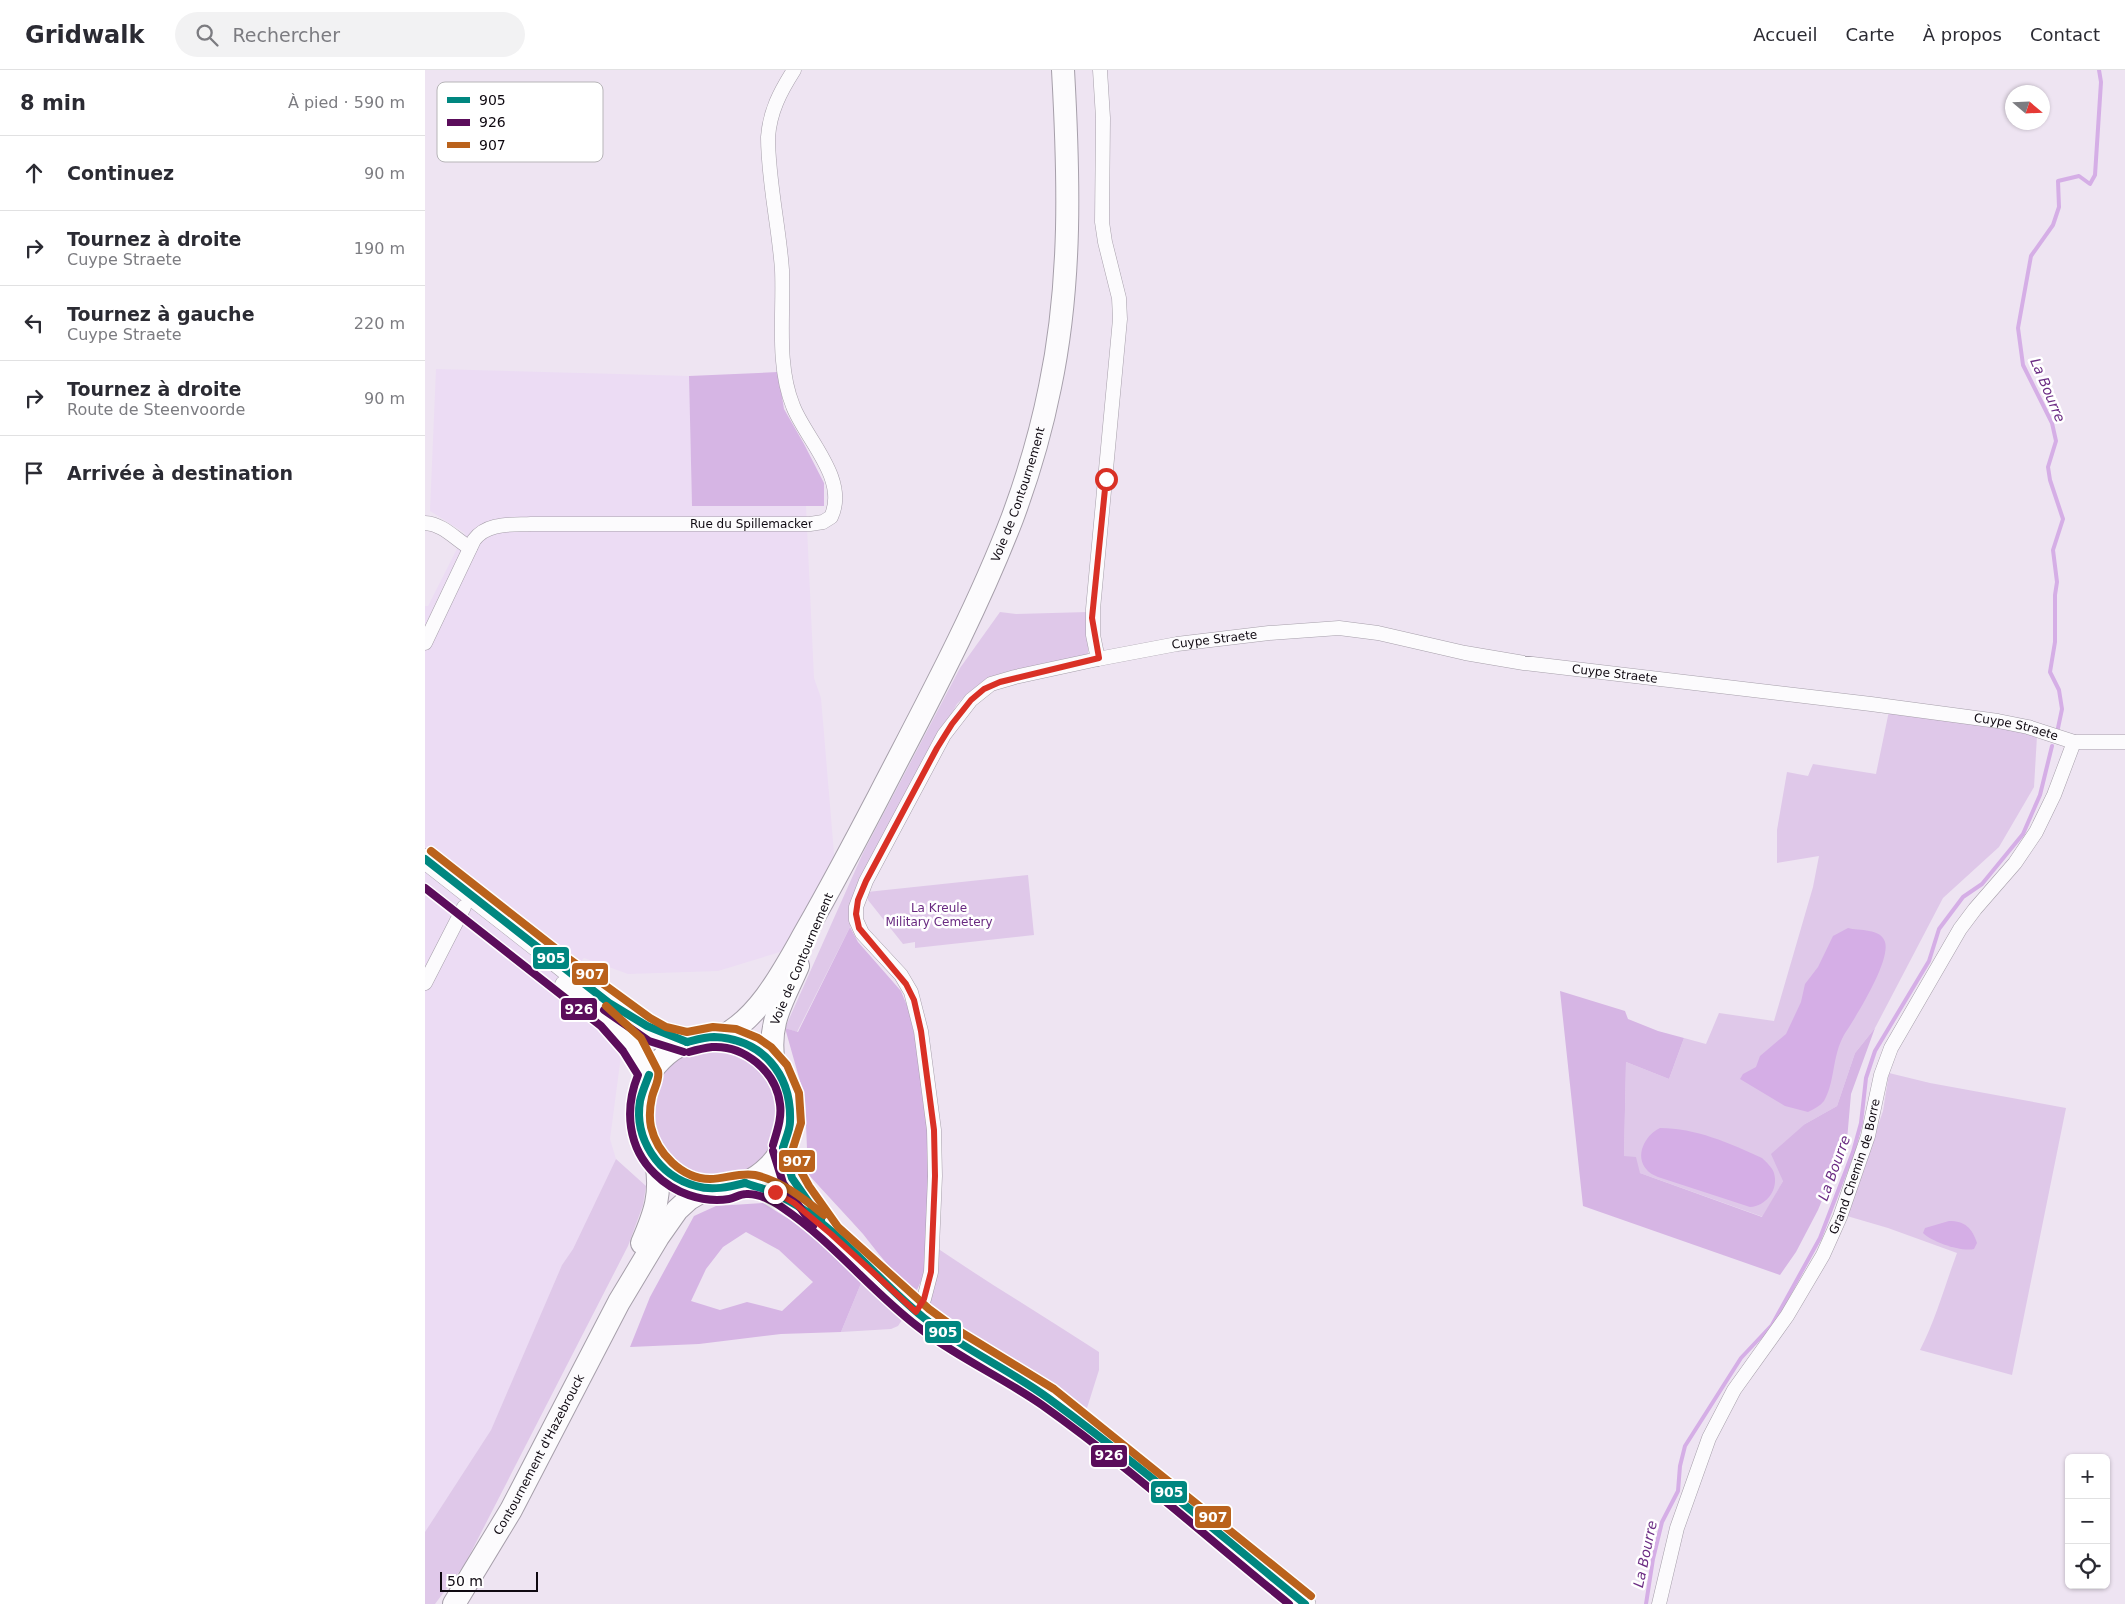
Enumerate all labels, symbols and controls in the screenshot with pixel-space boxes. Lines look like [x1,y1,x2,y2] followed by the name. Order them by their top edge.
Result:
[175,12,525,57] search box
[25,21,145,49] text: Gridwalk
[193,21,221,49] icon: search
[233,24,340,46] text: Rechercher
[1753,24,1818,45] text: Accueil
[1846,24,1895,45] text: Carte
[1923,24,2002,45] text: À propos
[2030,24,2100,45] text: Contact
[437,82,603,162] legend
[2005,85,2050,130] north arrow
[20,91,86,115] text: 8 min
[479,92,506,108] text: 905
[288,93,405,112] text: À pied · 590 m
[479,114,506,130] text: 926
[479,137,506,153] text: 907
[20,159,48,187] icon: ahead
[67,162,174,184] text: Continuez
[364,164,405,183] text: 90 m
[67,228,241,250] text: Tournez à droite
[20,234,48,262] icon: right
[354,239,405,258] text: 190 m
[67,250,182,269] text: Cuype Straete
[67,303,255,325] text: Tournez à gauche
[20,309,48,337] icon: left
[354,314,405,333] text: 220 m
[67,325,182,344] text: Cuype Straete
[2027,356,2069,424] water label: La Bourre
[67,378,241,400] text: Tournez à droite
[20,384,48,412] icon: right
[364,389,405,408] text: 90 m
[67,400,245,419] text: Route de Steenvoorde
[988,425,1048,564] street label: Voie de Contournement
[20,459,48,487] icon: arrive
[67,462,293,484] text: Arrivée à destination
[1095,468,1118,491] route start
[690,517,814,531] street label: Rue du Spillemacker
[1170,627,1258,652] street label: Cuype Straete
[1571,662,1658,686] street label: Cuype Straete
[1973,711,2060,743] street label: Cuype Straete
[768,891,836,1027] street label: Voie de Contournement
[885,901,993,929] park label: La Kreule Military Cemetery
[532,946,570,970] line badge: 905
[536,950,566,966] text: 905
[571,962,609,986] line badge: 907
[575,966,605,982] text: 907
[560,997,598,1021] line badge: 926
[564,1001,594,1017] text: 926
[1826,1097,1883,1236] street label: Grand Chemin de Borre
[1815,1133,1853,1203] water label: La Bourre
[778,1149,816,1173] line badge: 907
[782,1153,812,1169] text: 907
[764,1181,787,1204] route end
[924,1320,962,1344] line badge: 905
[928,1324,958,1340] text: 905
[491,1372,587,1537] street label: Contournement d'Hazebrouck
[1090,1444,1128,1468] line badge: 926
[1094,1447,1124,1463] text: 926
[2065,1454,2110,1589] map controls
[2065,1454,2110,1499] button: +
[1150,1480,1188,1504] line badge: 905
[1154,1484,1184,1500] text: 905
[2065,1499,2110,1544] button: −
[1194,1505,1232,1529] line badge: 907
[1198,1509,1228,1525] text: 907
[1630,1519,1660,1589] water label: La Bourre
[2065,1544,2110,1589] button: locate
[440,1569,537,1592] scale bar
[447,1573,483,1589] text: 50 m

